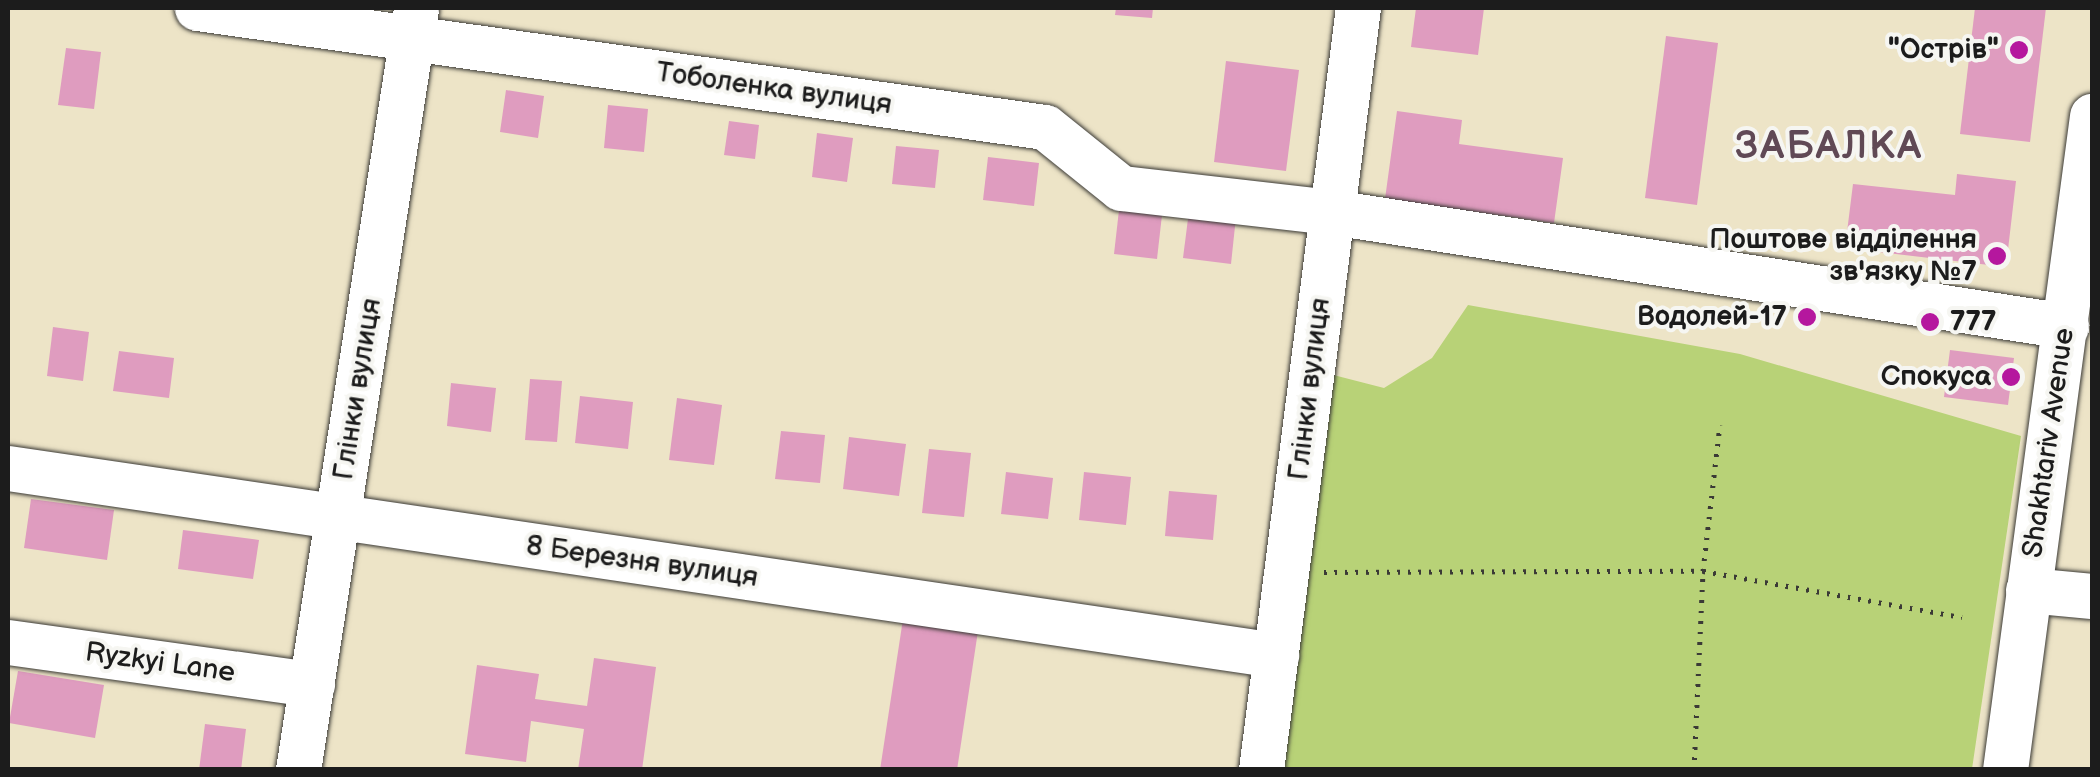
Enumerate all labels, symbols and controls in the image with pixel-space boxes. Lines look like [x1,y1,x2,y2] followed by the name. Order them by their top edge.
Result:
[1888,33,1999,67] place label: "Острів"
[2008,39,2030,61] marker: "Острів"
[654,56,894,122] street label: Тоболенка вулиця
[1734,124,1924,170] district label: ЗАБАЛКА
[1709,223,1977,289] place label: Поштове відділення зв'язку №7
[1986,245,2008,267] marker: Поштове відділення зв'язку №7
[327,296,389,482] street label: Глінки вулиця
[1282,296,1338,482] street label: Глінки вулиця
[1637,300,1787,334] place label: Водолей-17
[1950,305,1996,339] place label: 777
[1796,306,1818,328] marker: Водолей-17
[1919,311,1941,333] marker: 777
[2016,326,2082,560] street label: Shakhtariv Avenue
[1881,360,1991,394] place label: Спокуса
[2000,366,2022,388] marker: Спокуса
[524,529,760,595] street label: 8 Березня вулиця
[83,636,237,690] street label: Ryzkyi Lane

